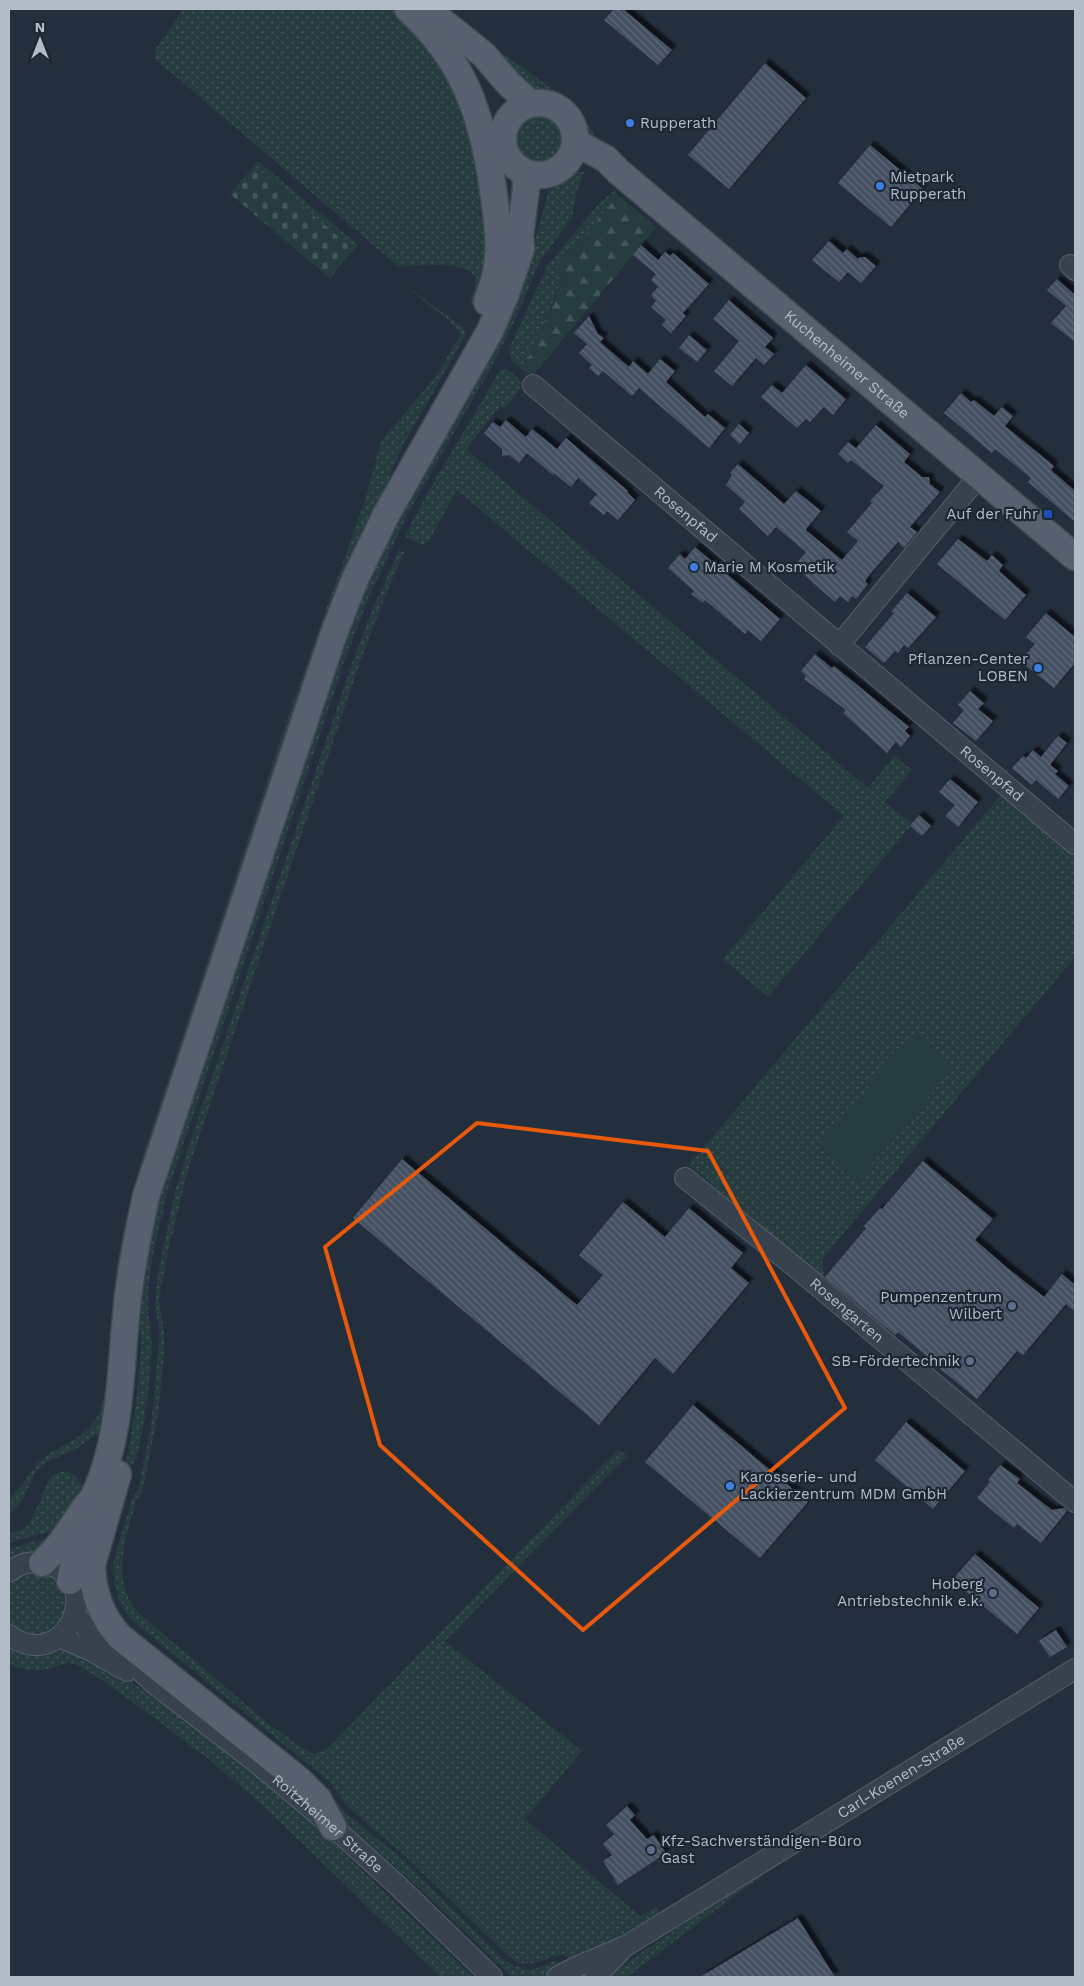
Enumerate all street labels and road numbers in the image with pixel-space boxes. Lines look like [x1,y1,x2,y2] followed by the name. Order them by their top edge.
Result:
[781,306,913,422] street label: Kuchenheimer Straße
[650,482,721,546] street label: Rosenpfad
[956,742,1027,805] street label: Rosenpfad
[806,1274,887,1346] street label: Rosengarten
[834,1730,968,1822] street label: Carl-Koenen-Straße
[268,1771,387,1877] street label: Roitzheimer Straße

